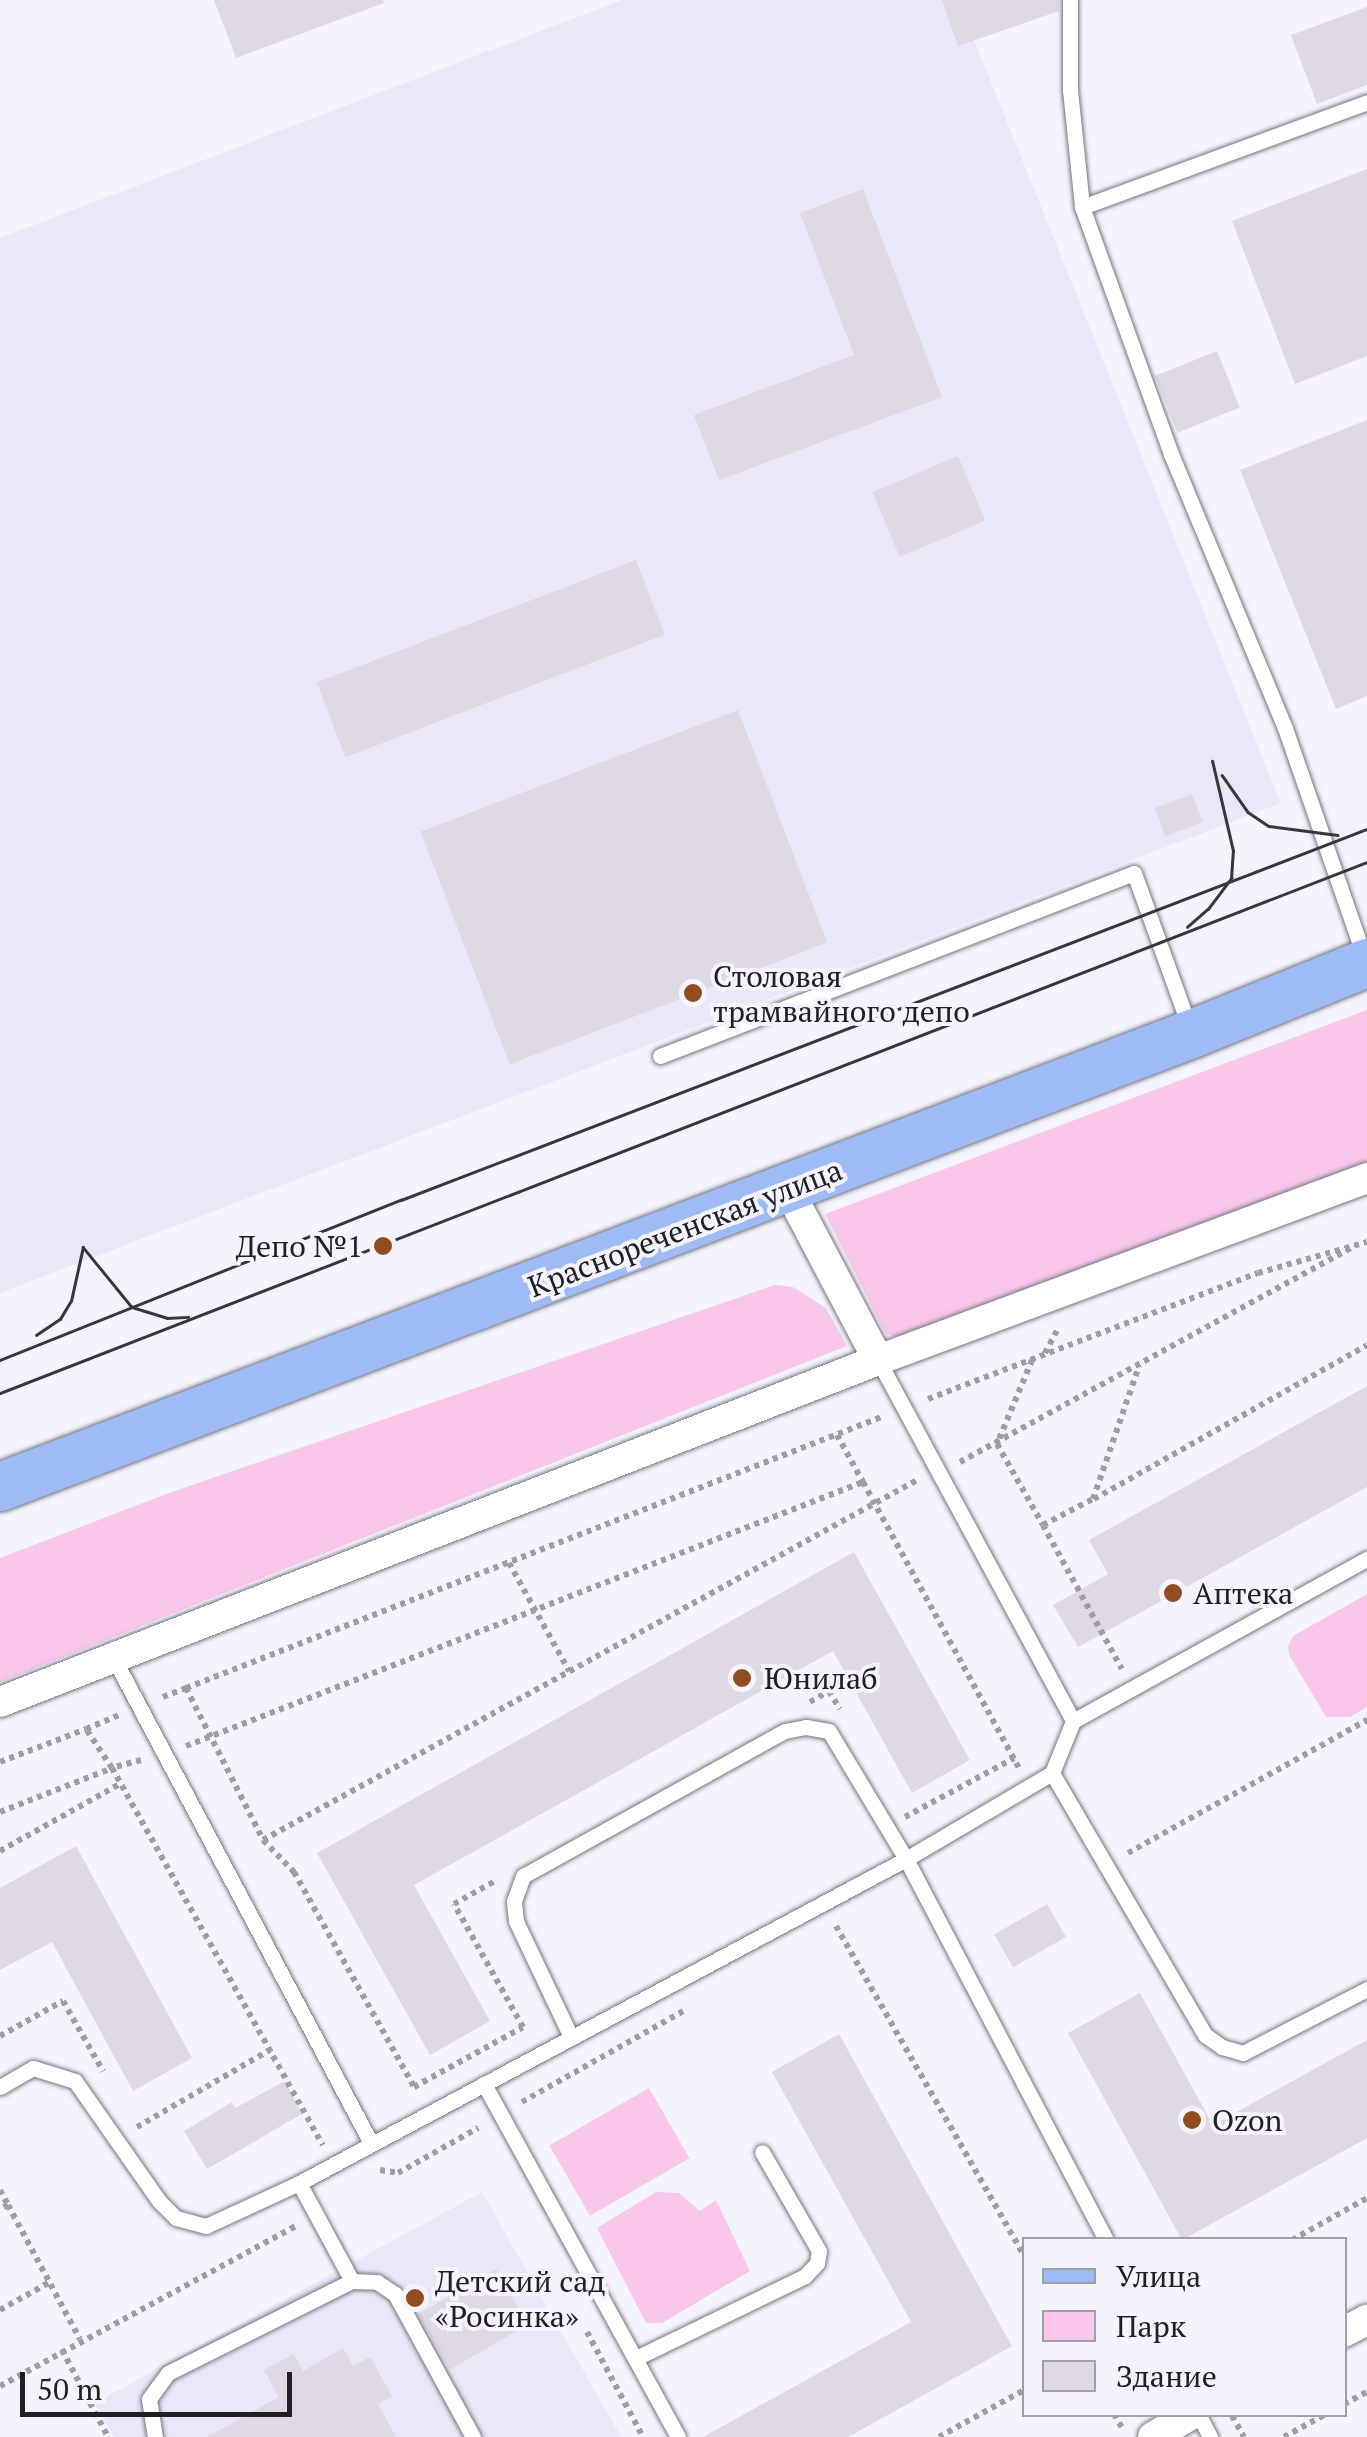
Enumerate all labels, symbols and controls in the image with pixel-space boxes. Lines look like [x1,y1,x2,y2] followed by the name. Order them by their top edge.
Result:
[713,958,970,1028] place label: Столовая трамвайного депо
[682,982,704,1004] marker: Столовая трамвайного депо
[523,1151,847,1305] street label: Краснореченская улица
[236,1228,363,1264] place label: Депо №1
[372,1235,394,1257] marker: Депо №1
[1193,1575,1293,1611] place label: Аптека
[1162,1582,1184,1604] marker: Аптека
[764,1660,877,1696] place label: Юнилаб
[729,1665,755,1691] marker: Юнилаб
[1212,2102,1282,2138] place label: Ozon
[1181,2109,1203,2131] marker: Ozon
[1022,2237,1347,2417] legend
[1116,2256,1201,2296] text: Улица
[435,2263,606,2334] place label: Детский сад «Росинка»
[404,2287,426,2309] marker: Детский сад «Росинка»
[1116,2306,1186,2346] text: Парк
[25,2352,298,2414] scale bar
[1116,2356,1217,2396] text: Здание
[37,2369,102,2409] text: 50 m

